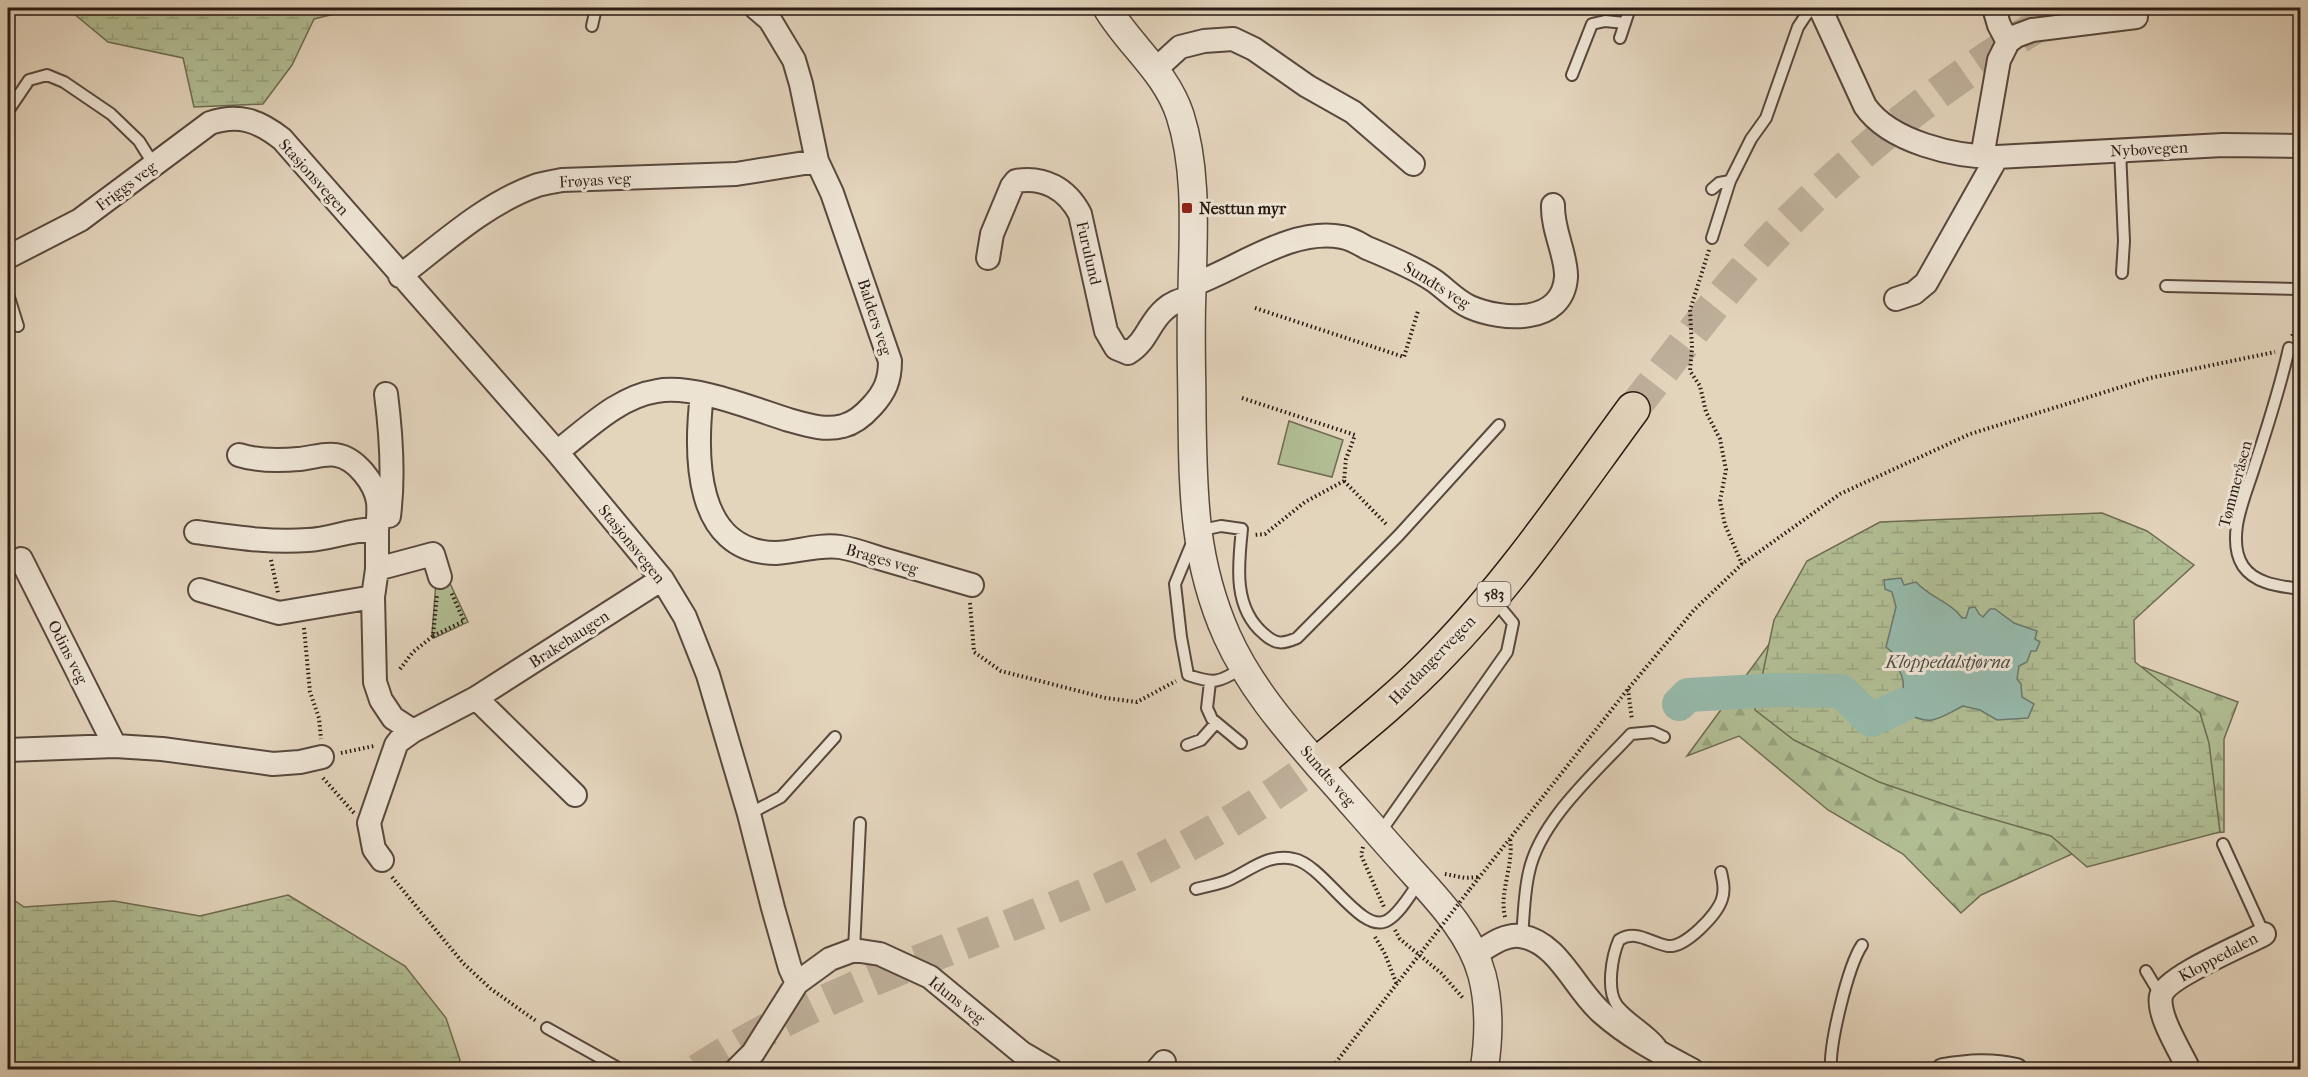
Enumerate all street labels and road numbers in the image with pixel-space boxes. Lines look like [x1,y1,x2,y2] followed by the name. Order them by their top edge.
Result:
[275,135,354,220] street label: Stasjonsvegen
[2110,137,2189,161] street label: Nybøvegen
[92,157,160,215] street label: Friggs veg
[558,169,632,191] street label: Frøyas veg
[1072,219,1106,287] street label: Furulund
[1400,257,1474,313] street label: Sundts veg
[854,276,896,358] street label: Balders veg
[2214,438,2256,529] street label: Tømmeråsen
[594,501,670,588] street label: Stasjonsvegen
[844,540,921,579] street label: Brages veg
[1478,582,1510,606] road number: 583
[525,606,613,672] street label: Brakehaugen
[1385,611,1480,709] street label: Hardangervegen
[44,617,92,687] street label: Odins veg
[1296,742,1360,811] street label: Sundts veg
[2175,928,2261,986] street label: Kloppedalen
[925,972,989,1028] street label: Iduns veg

